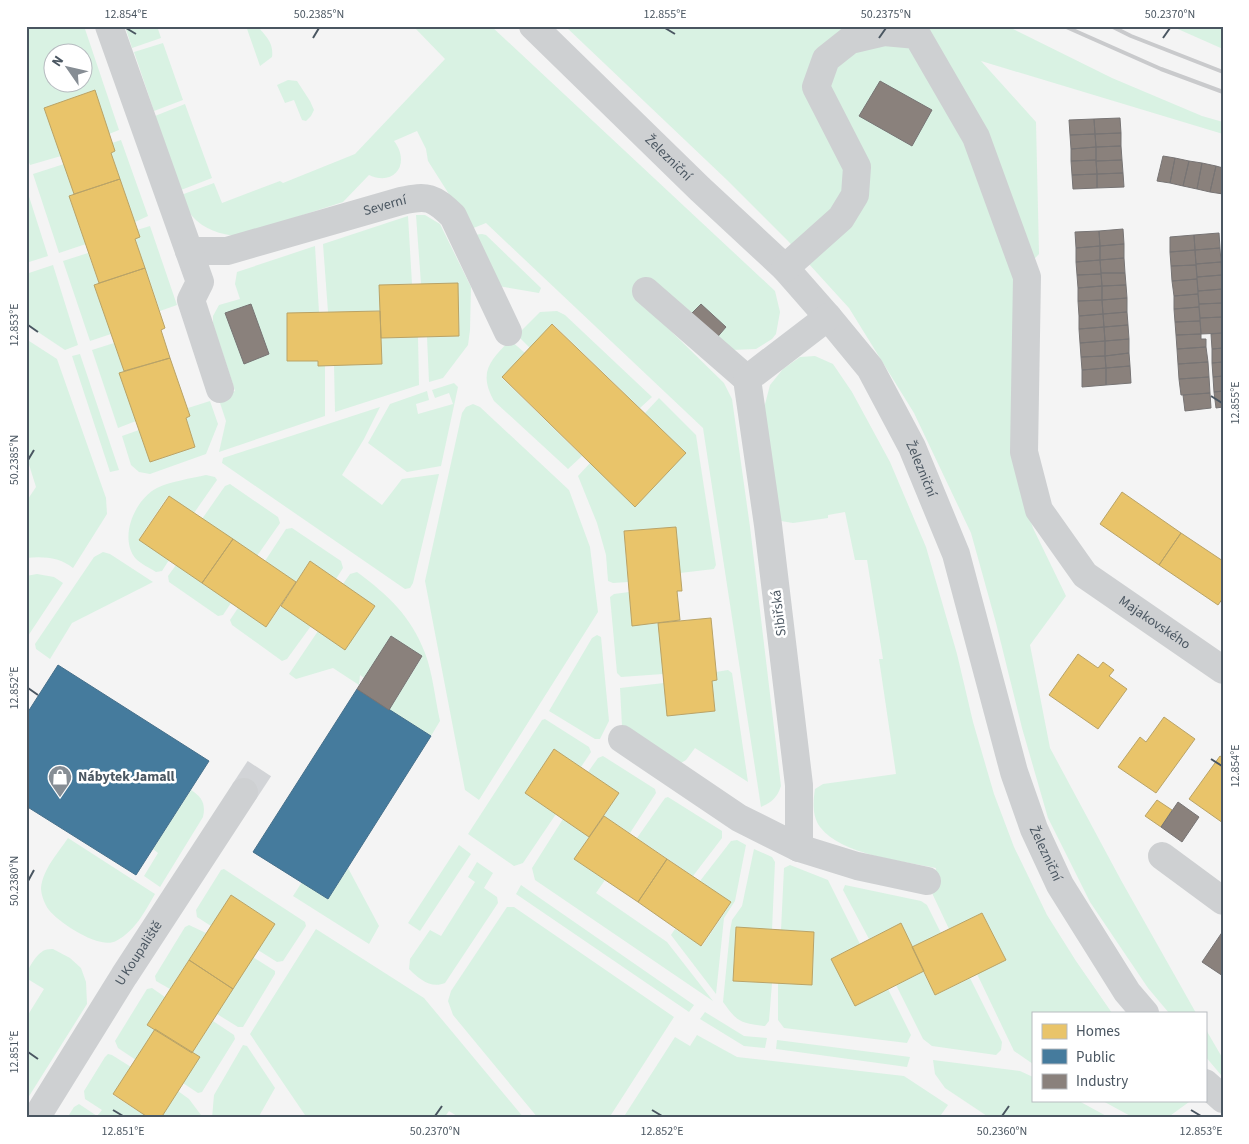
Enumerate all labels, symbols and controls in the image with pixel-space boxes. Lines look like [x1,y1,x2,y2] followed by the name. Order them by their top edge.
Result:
[104,6,148,23] text: 12.854°E
[294,6,344,23] text: 50.2385°N
[643,6,687,23] text: 12.855°E
[861,6,911,23] text: 50.2375°N
[1145,6,1195,23] text: 50.2370°N
[42,42,92,92] north arrow
[47,52,69,71] text: N
[640,130,697,186] street label: Železniční
[361,190,409,221] street label: Severní
[6,303,23,347] text: 12.853°E
[1227,381,1244,425] text: 12.855°E
[6,435,23,485] text: 50.2385°N
[900,437,942,501] street label: Železniční
[766,589,792,637] street label: Sibiřská
[1114,591,1194,655] street label: Majakovského
[6,666,23,710] text: 12.852°E
[1227,744,1244,788] text: 12.854°E
[47,764,73,798] shop icon: Nábytek Jamall
[78,767,175,787] place label: Nábytek Jamall
[1024,823,1067,885] street label: Železniční
[6,856,23,906] text: 50.2380°N
[110,917,167,990] street label: U Koupaliště
[1032,1012,1206,1102] legend
[1076,1021,1120,1042] text: Homes
[6,1030,23,1074] text: 12.851°E
[1076,1047,1115,1068] text: Public
[1076,1071,1128,1092] text: Industry
[101,1123,145,1140] text: 12.851°E
[410,1123,460,1140] text: 50.2370°N
[640,1123,684,1140] text: 12.852°E
[977,1123,1027,1140] text: 50.2360°N
[1179,1123,1223,1140] text: 12.853°E

